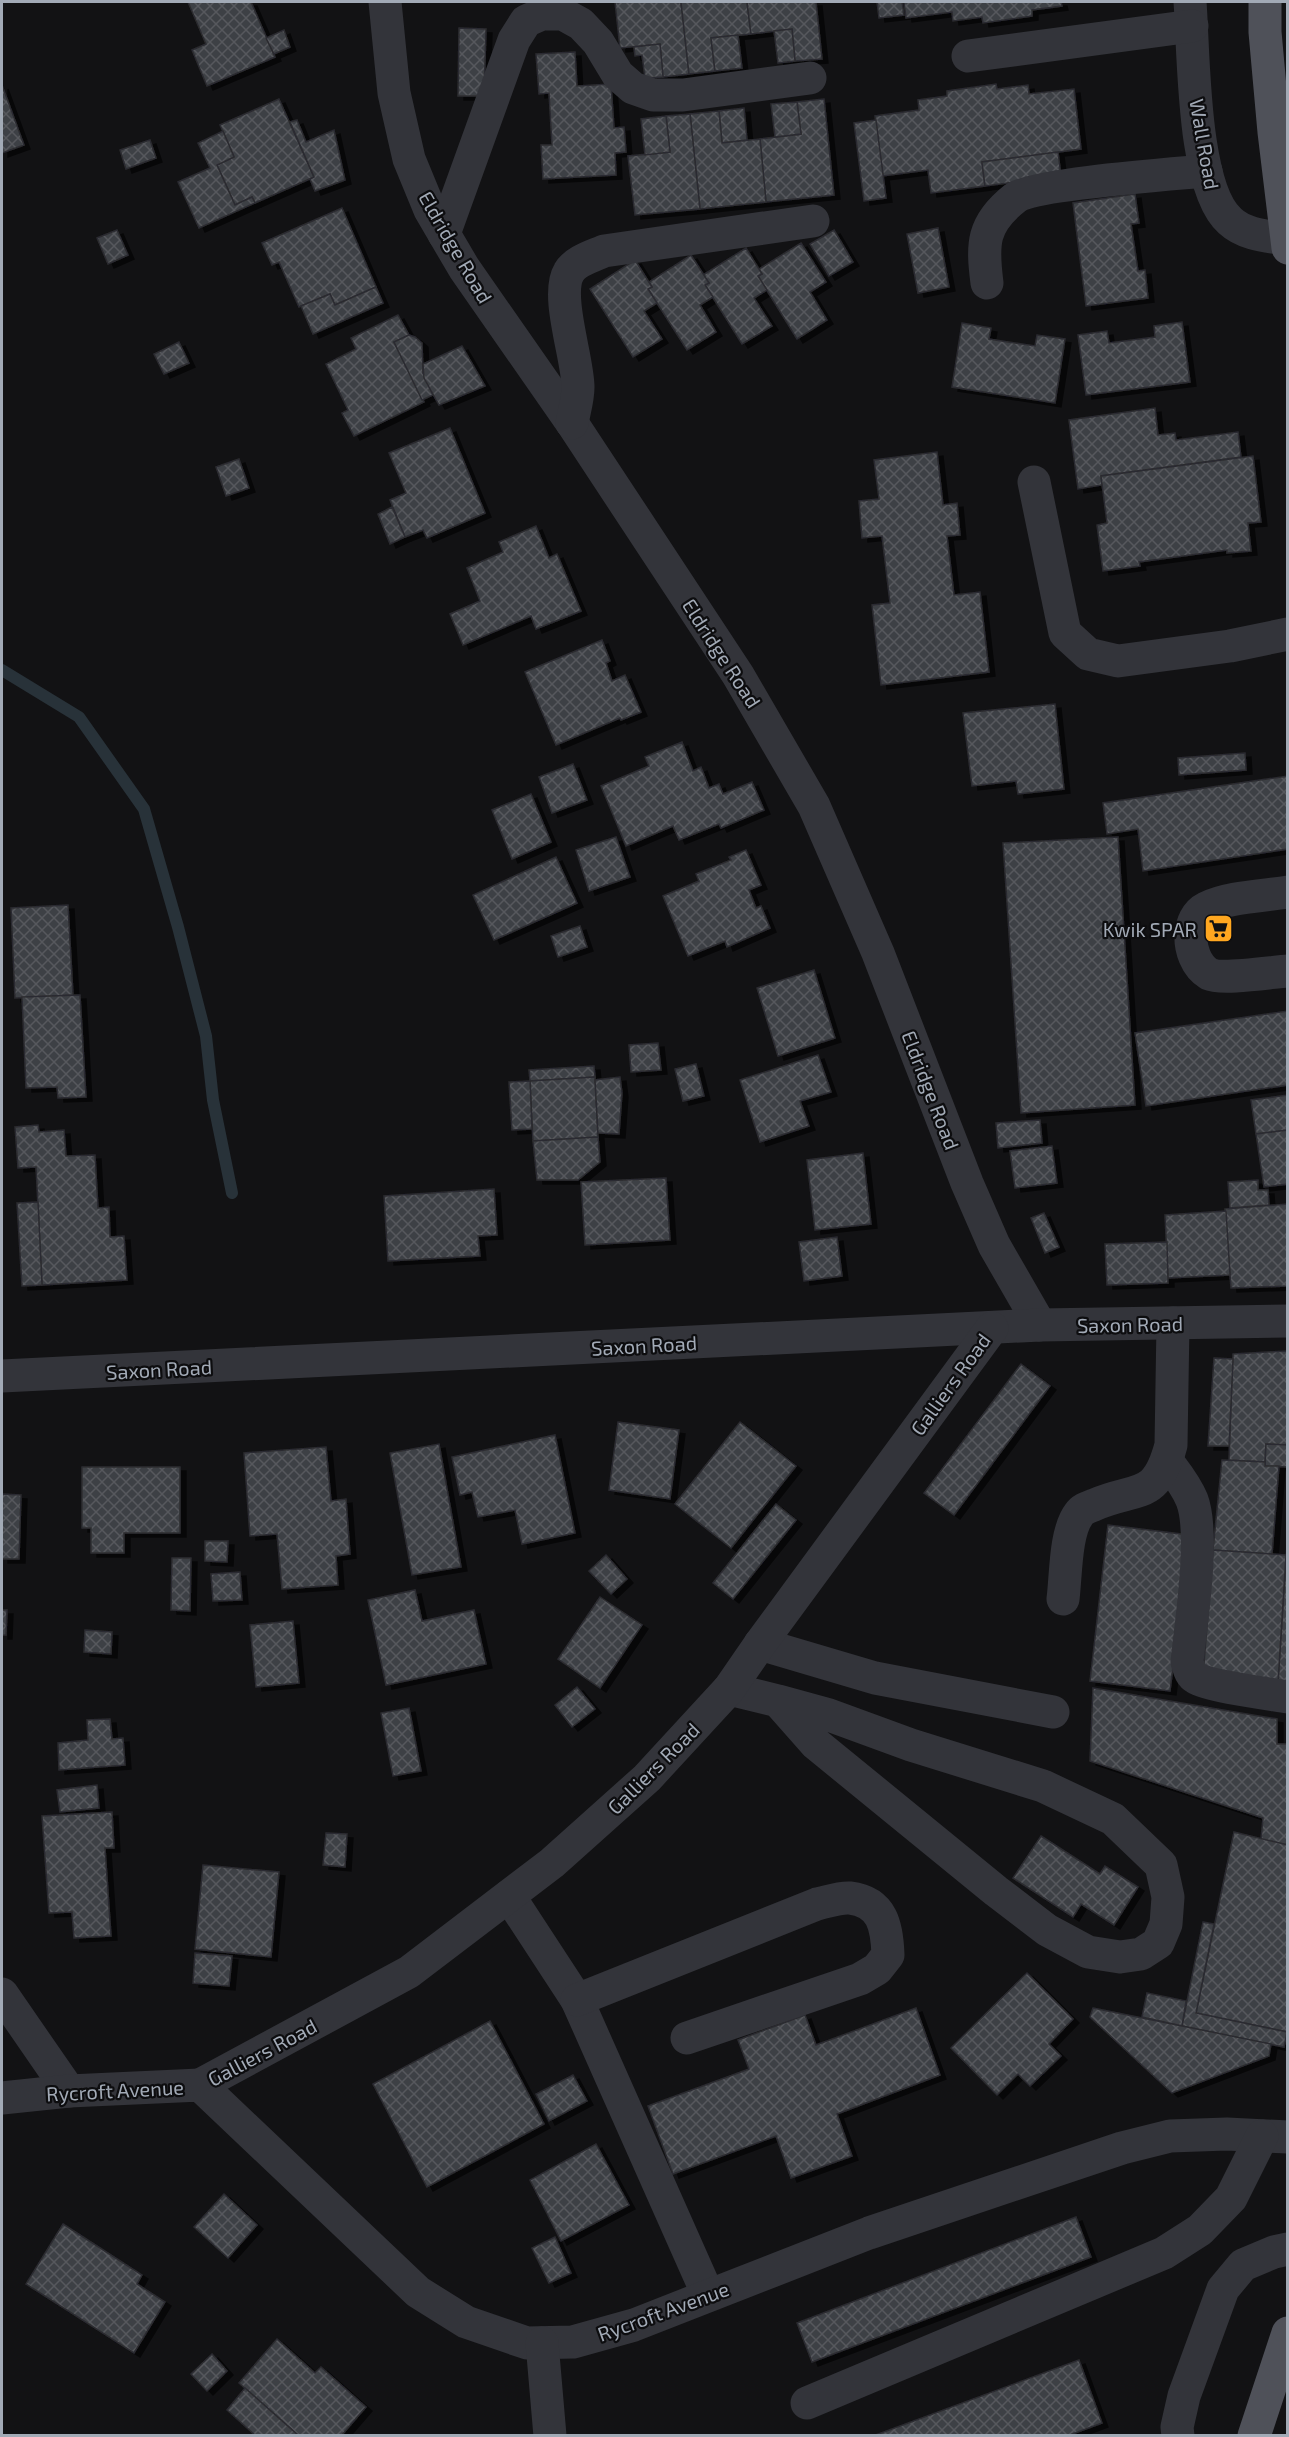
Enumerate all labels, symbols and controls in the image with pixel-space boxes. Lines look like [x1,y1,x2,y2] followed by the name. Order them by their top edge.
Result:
[1185,97,1225,191] street label: Wall Road
[414,187,498,307] street label: Eldridge Road
[678,594,766,712] street label: Eldridge Road
[1202,913,1234,945] supermarket icon: Kwik SPAR
[1103,917,1197,941] place label: Kwik SPAR
[897,1027,965,1153] street label: Eldridge Road
[1077,1311,1183,1337] street label: Saxon Road
[905,1328,995,1440] street label: Galliers Road
[590,1330,698,1360] street label: Saxon Road
[105,1354,213,1384] street label: Saxon Road
[602,1717,704,1819] street label: Galliers Road
[203,2013,321,2091] street label: Galliers Road
[46,2074,184,2106] street label: Rycroft Avenue
[594,2276,732,2346] street label: Rycroft Avenue

